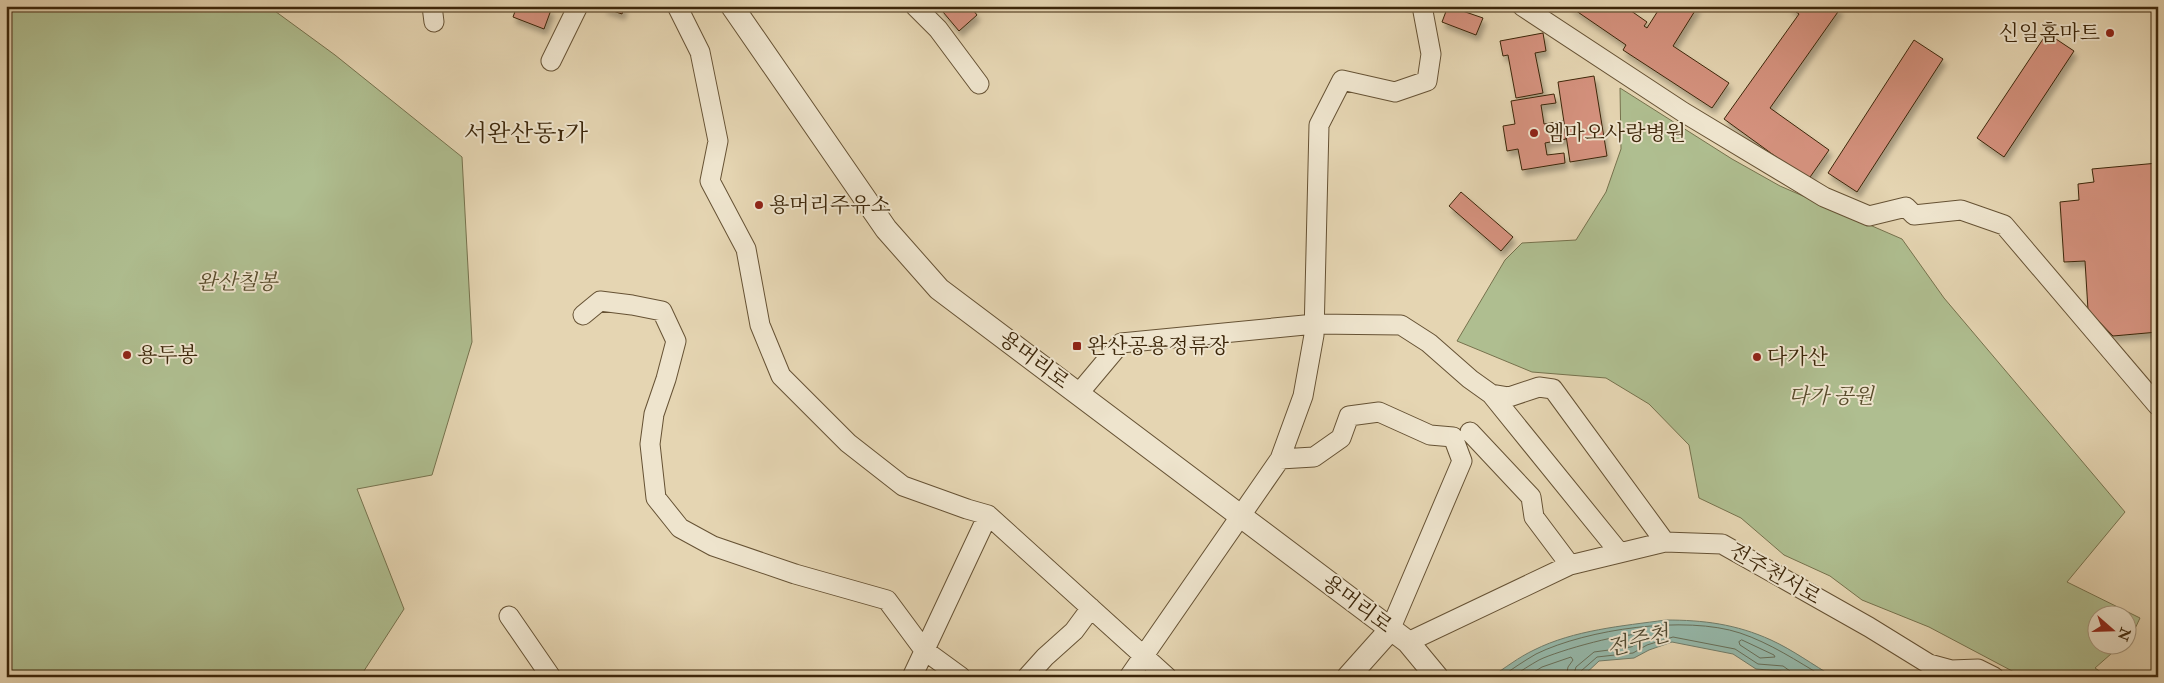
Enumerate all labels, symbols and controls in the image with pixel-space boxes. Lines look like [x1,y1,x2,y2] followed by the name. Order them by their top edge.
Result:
[1999,20,2100,47] place label: 신일홈마트
[2104,27,2116,39] marker: 신일홈마트
[464,118,588,149] district label: 서완산동1가
[1544,120,1686,147] place label: 엠마오사랑병원
[1528,127,1540,139] marker: 엠마오사랑병원
[769,192,891,219] place label: 용머리주유소
[753,199,765,211] marker: 용머리주유소
[196,269,279,296] park label: 완산칠봉
[993,325,1075,395] street label: 용머리로
[1087,333,1230,360] place label: 완산공용정류장
[1071,340,1083,352] marker: 완산공용정류장
[137,342,198,369] place label: 용두봉
[1767,344,1829,371] place label: 다가산
[121,349,133,361] marker: 용두봉
[1751,351,1763,363] marker: 다가산
[1788,383,1875,410] park label: 다가 공원
[1724,537,1826,611] street label: 전주천서로
[1316,569,1398,639] street label: 용머리로
[2086,606,2136,656] north arrow
[1604,619,1674,663] water label: 전주천
[2113,625,2134,644] text: N

